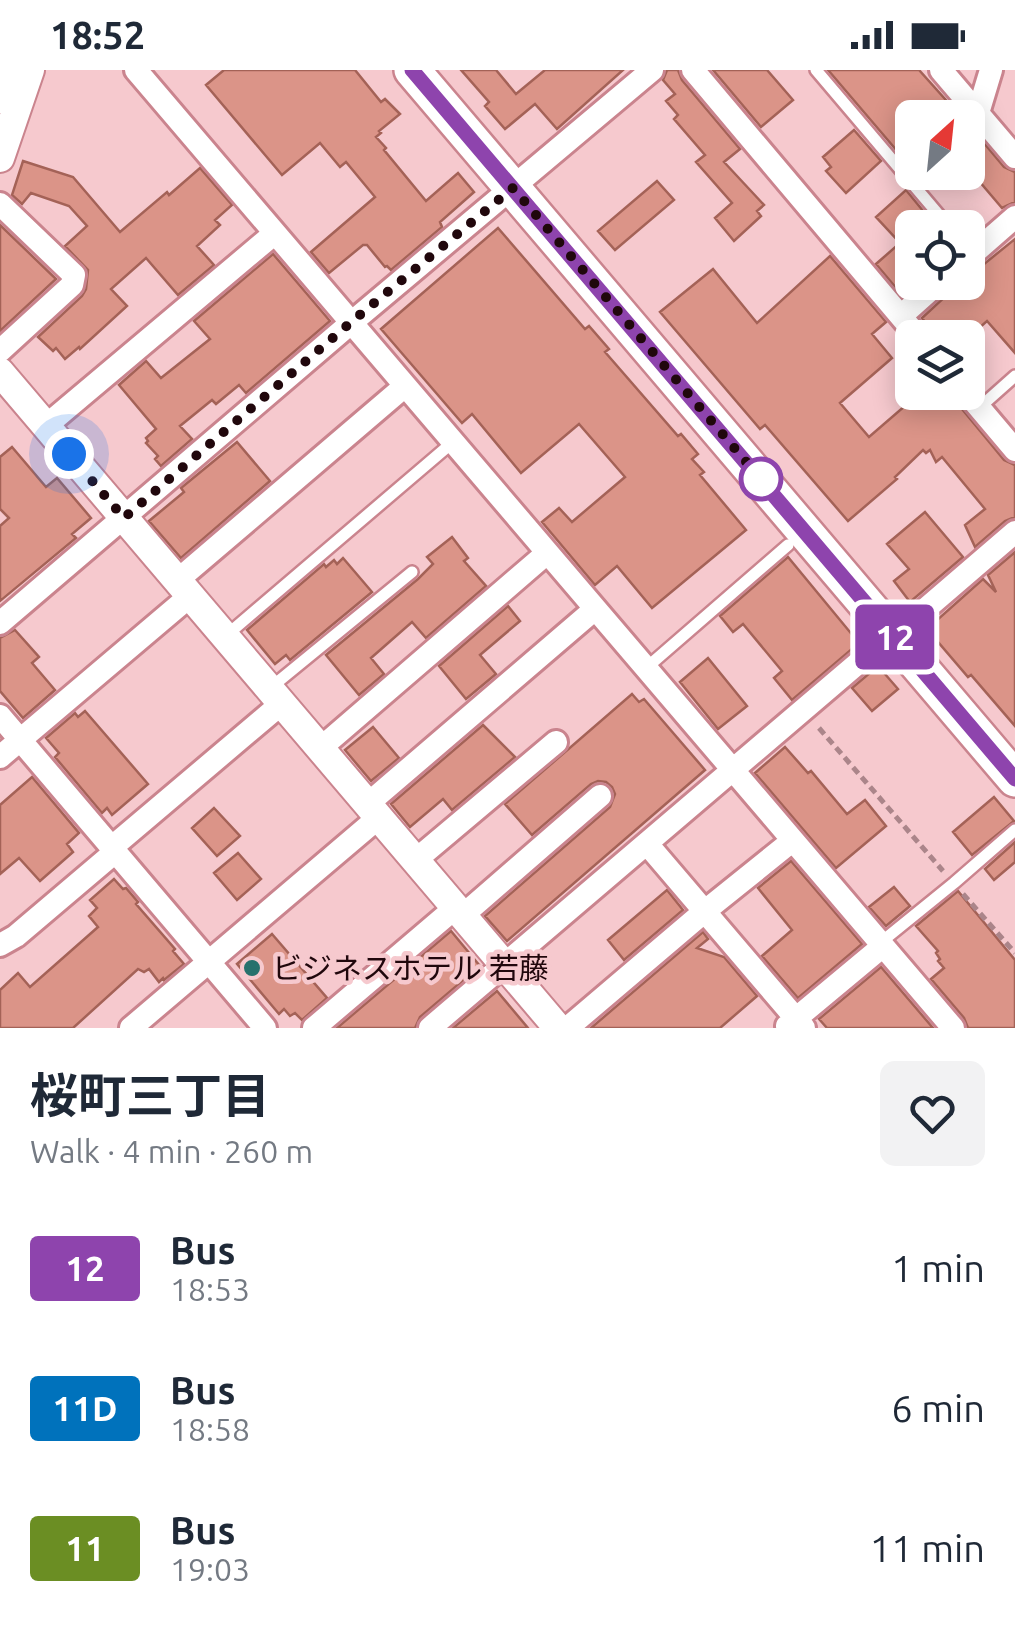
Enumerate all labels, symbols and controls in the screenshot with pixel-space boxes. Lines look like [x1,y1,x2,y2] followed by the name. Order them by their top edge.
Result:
[50,14,145,56] text: 18:52
[895,100,985,190] north arrow
[895,100,985,410] map controls
[895,210,985,300] button: locate
[895,320,985,410] button: layers
[44,429,94,479] your location
[740,458,782,500] unlabelled marker
[850,604,940,670] line badge: 12
[875,617,915,657] text: 12
[272,951,549,985] place label: ビジネスホテル 若藤
[241,957,263,979] marker: ビジネスホテル 若藤
[880,1061,985,1166] button: heart
[30,1068,270,1122] text: 桜町三丁目
[30,1133,313,1169] text: Walk · 4 min · 260 m
[170,1229,235,1271] text: Bus
[891,1247,985,1289] text: 1 min
[65,1248,105,1288] text: 12
[170,1271,250,1307] text: 18:53
[170,1369,235,1411] text: Bus
[891,1387,985,1429] text: 6 min
[53,1388,118,1428] text: 11D
[170,1411,250,1447] text: 18:58
[170,1509,235,1551] text: Bus
[870,1527,985,1569] text: 11 min
[65,1528,105,1568] text: 11
[170,1551,250,1587] text: 19:03

